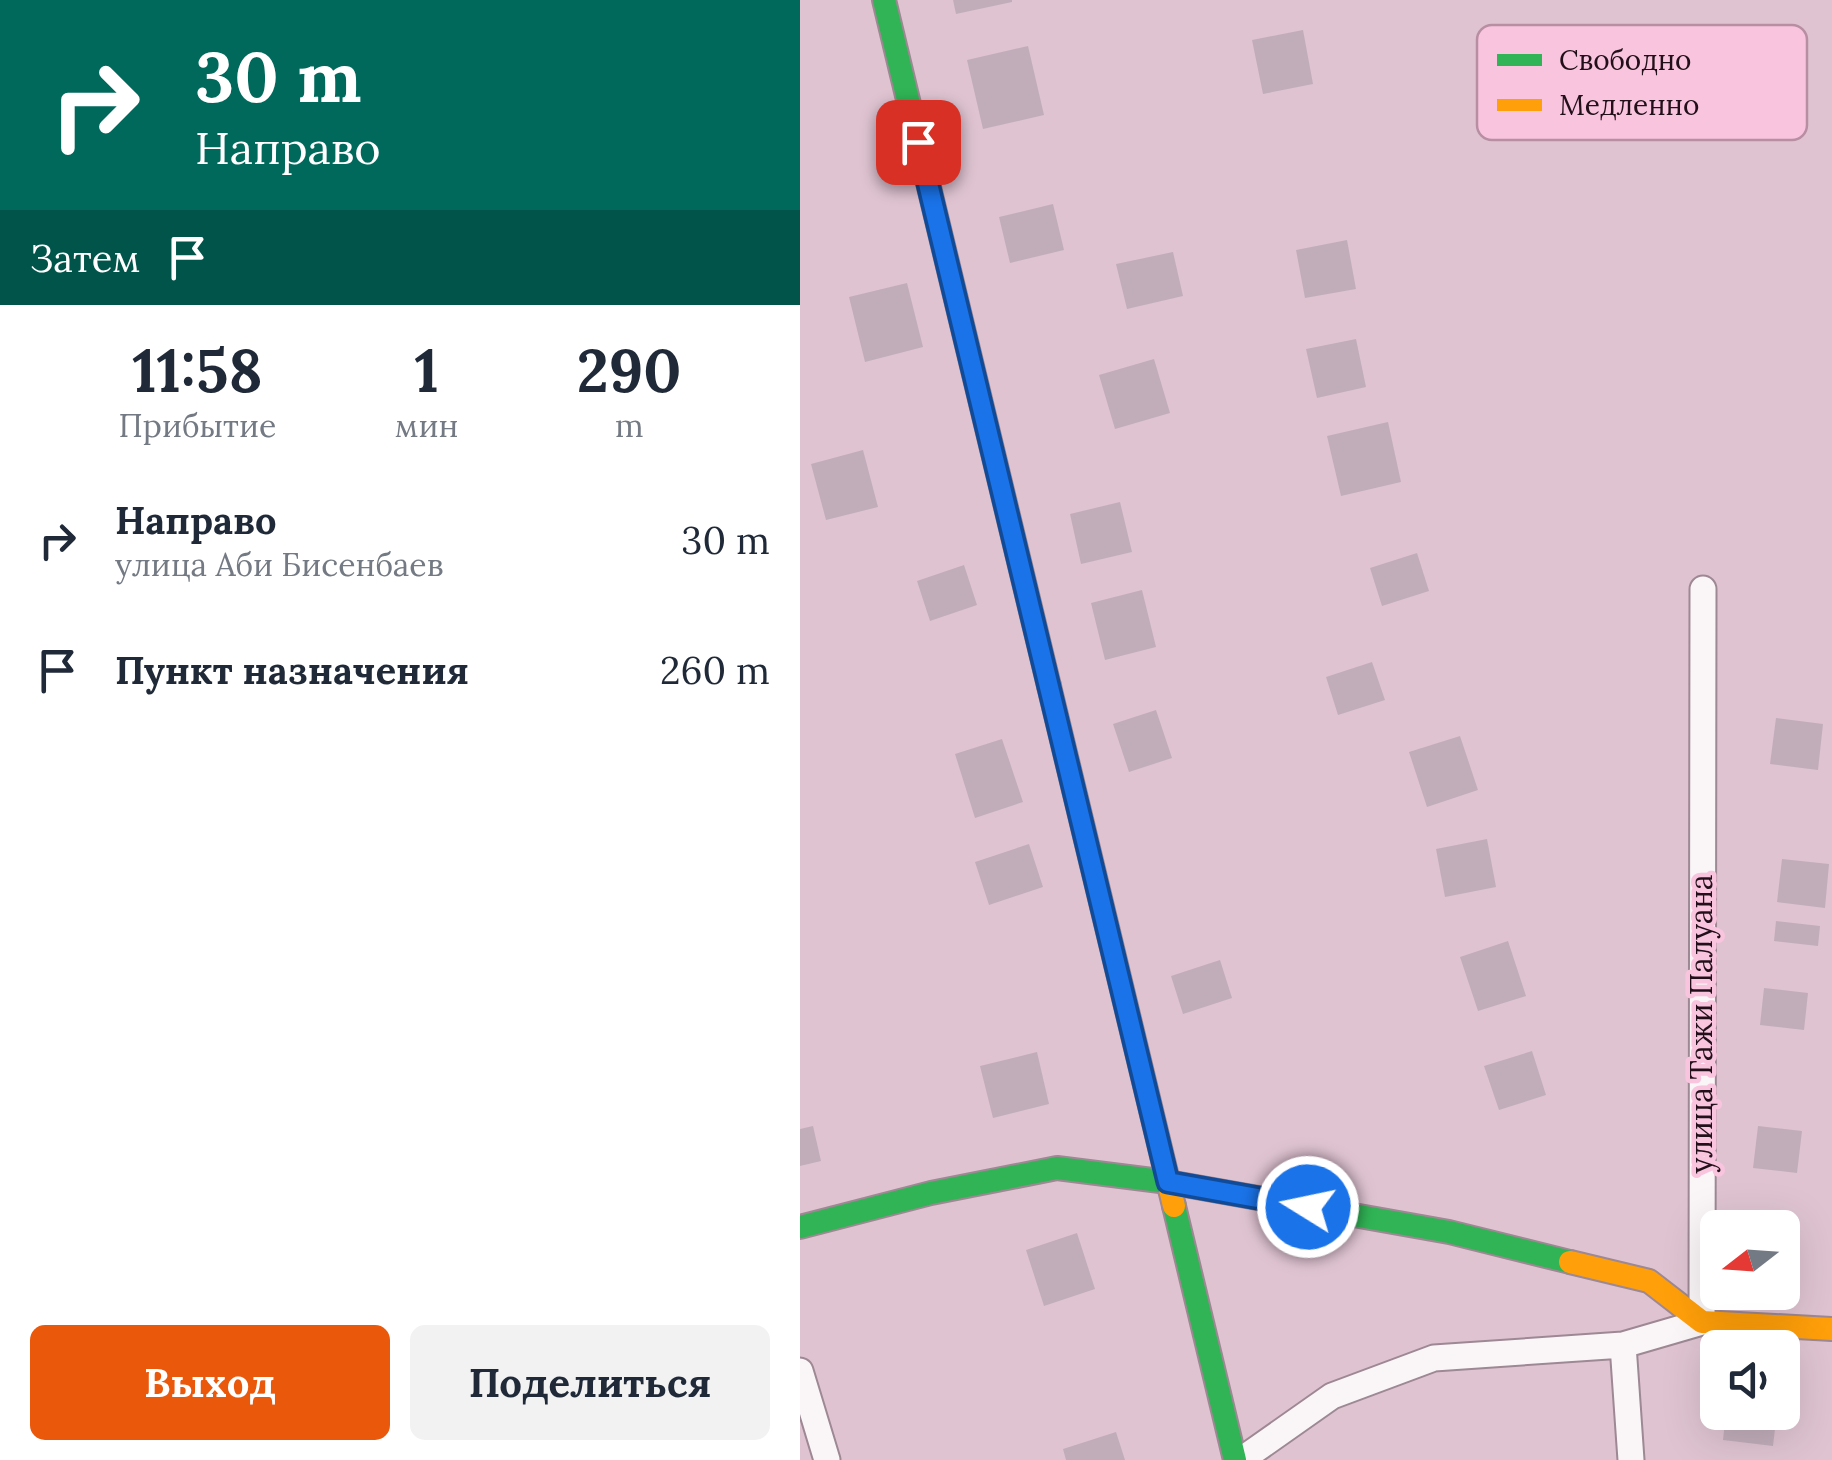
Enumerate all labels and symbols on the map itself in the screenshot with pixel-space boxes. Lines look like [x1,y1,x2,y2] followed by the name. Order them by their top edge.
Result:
[1477,25,1807,140] legend
[1559,42,1692,78] text: Свободно
[1559,87,1699,123] text: Медленно
[876,100,961,185] pin
[1682,874,1721,1174] street label: улица Тажи Палуана
[1256,1155,1360,1259] position arrow
[1700,1210,1800,1310] north arrow

